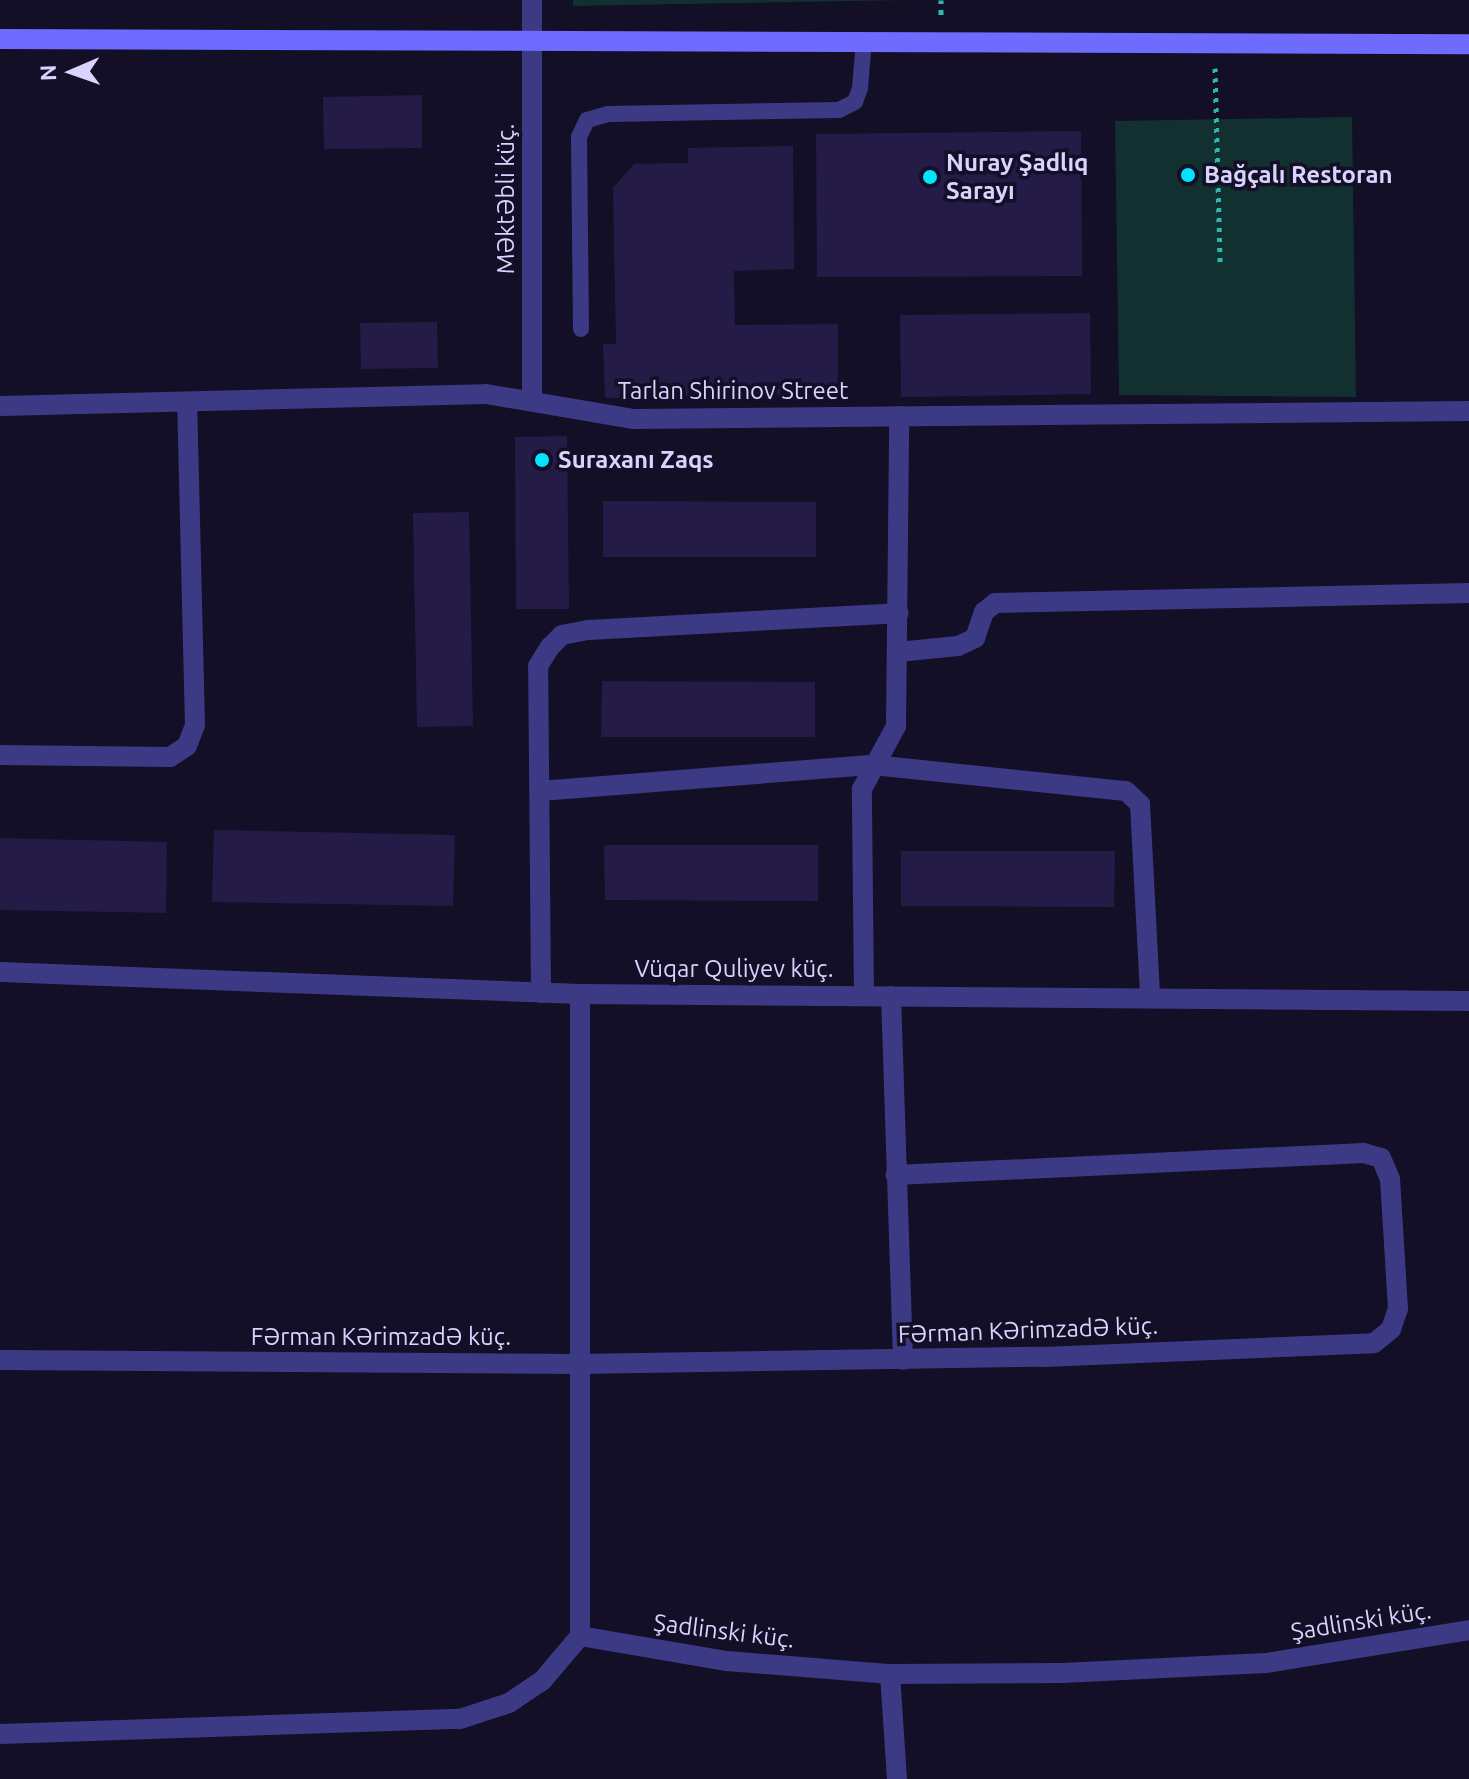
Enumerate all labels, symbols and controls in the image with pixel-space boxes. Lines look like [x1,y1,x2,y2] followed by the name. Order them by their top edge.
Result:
[32,32,112,112] north arrow
[35,64,60,82] text: N
[492,124,520,274] street label: Məktəbli küç.
[946,149,1088,205] place label: Nuray Şadlıq Sarayı
[1204,161,1393,189] place label: Bağçalı Restoran
[1179,166,1197,184] marker: Bağçalı Restoran
[921,168,939,186] marker: Nuray Şadlıq Sarayı
[618,377,848,405] street label: Tarlan Shirinov Street
[558,446,714,474] place label: Suraxanı Zaqs
[533,451,551,469] marker: Suraxanı Zaqs
[634,955,834,983] street label: Vüqar Quliyev küç.
[897,1311,1159,1349] street label: Fərman Kərimzadə küç.
[251,1323,511,1351] street label: Fərman Kərimzadə küç.
[1289,1596,1433,1646] street label: Şadlinski küç.
[652,1608,796,1654] street label: Şadlinski küç.

